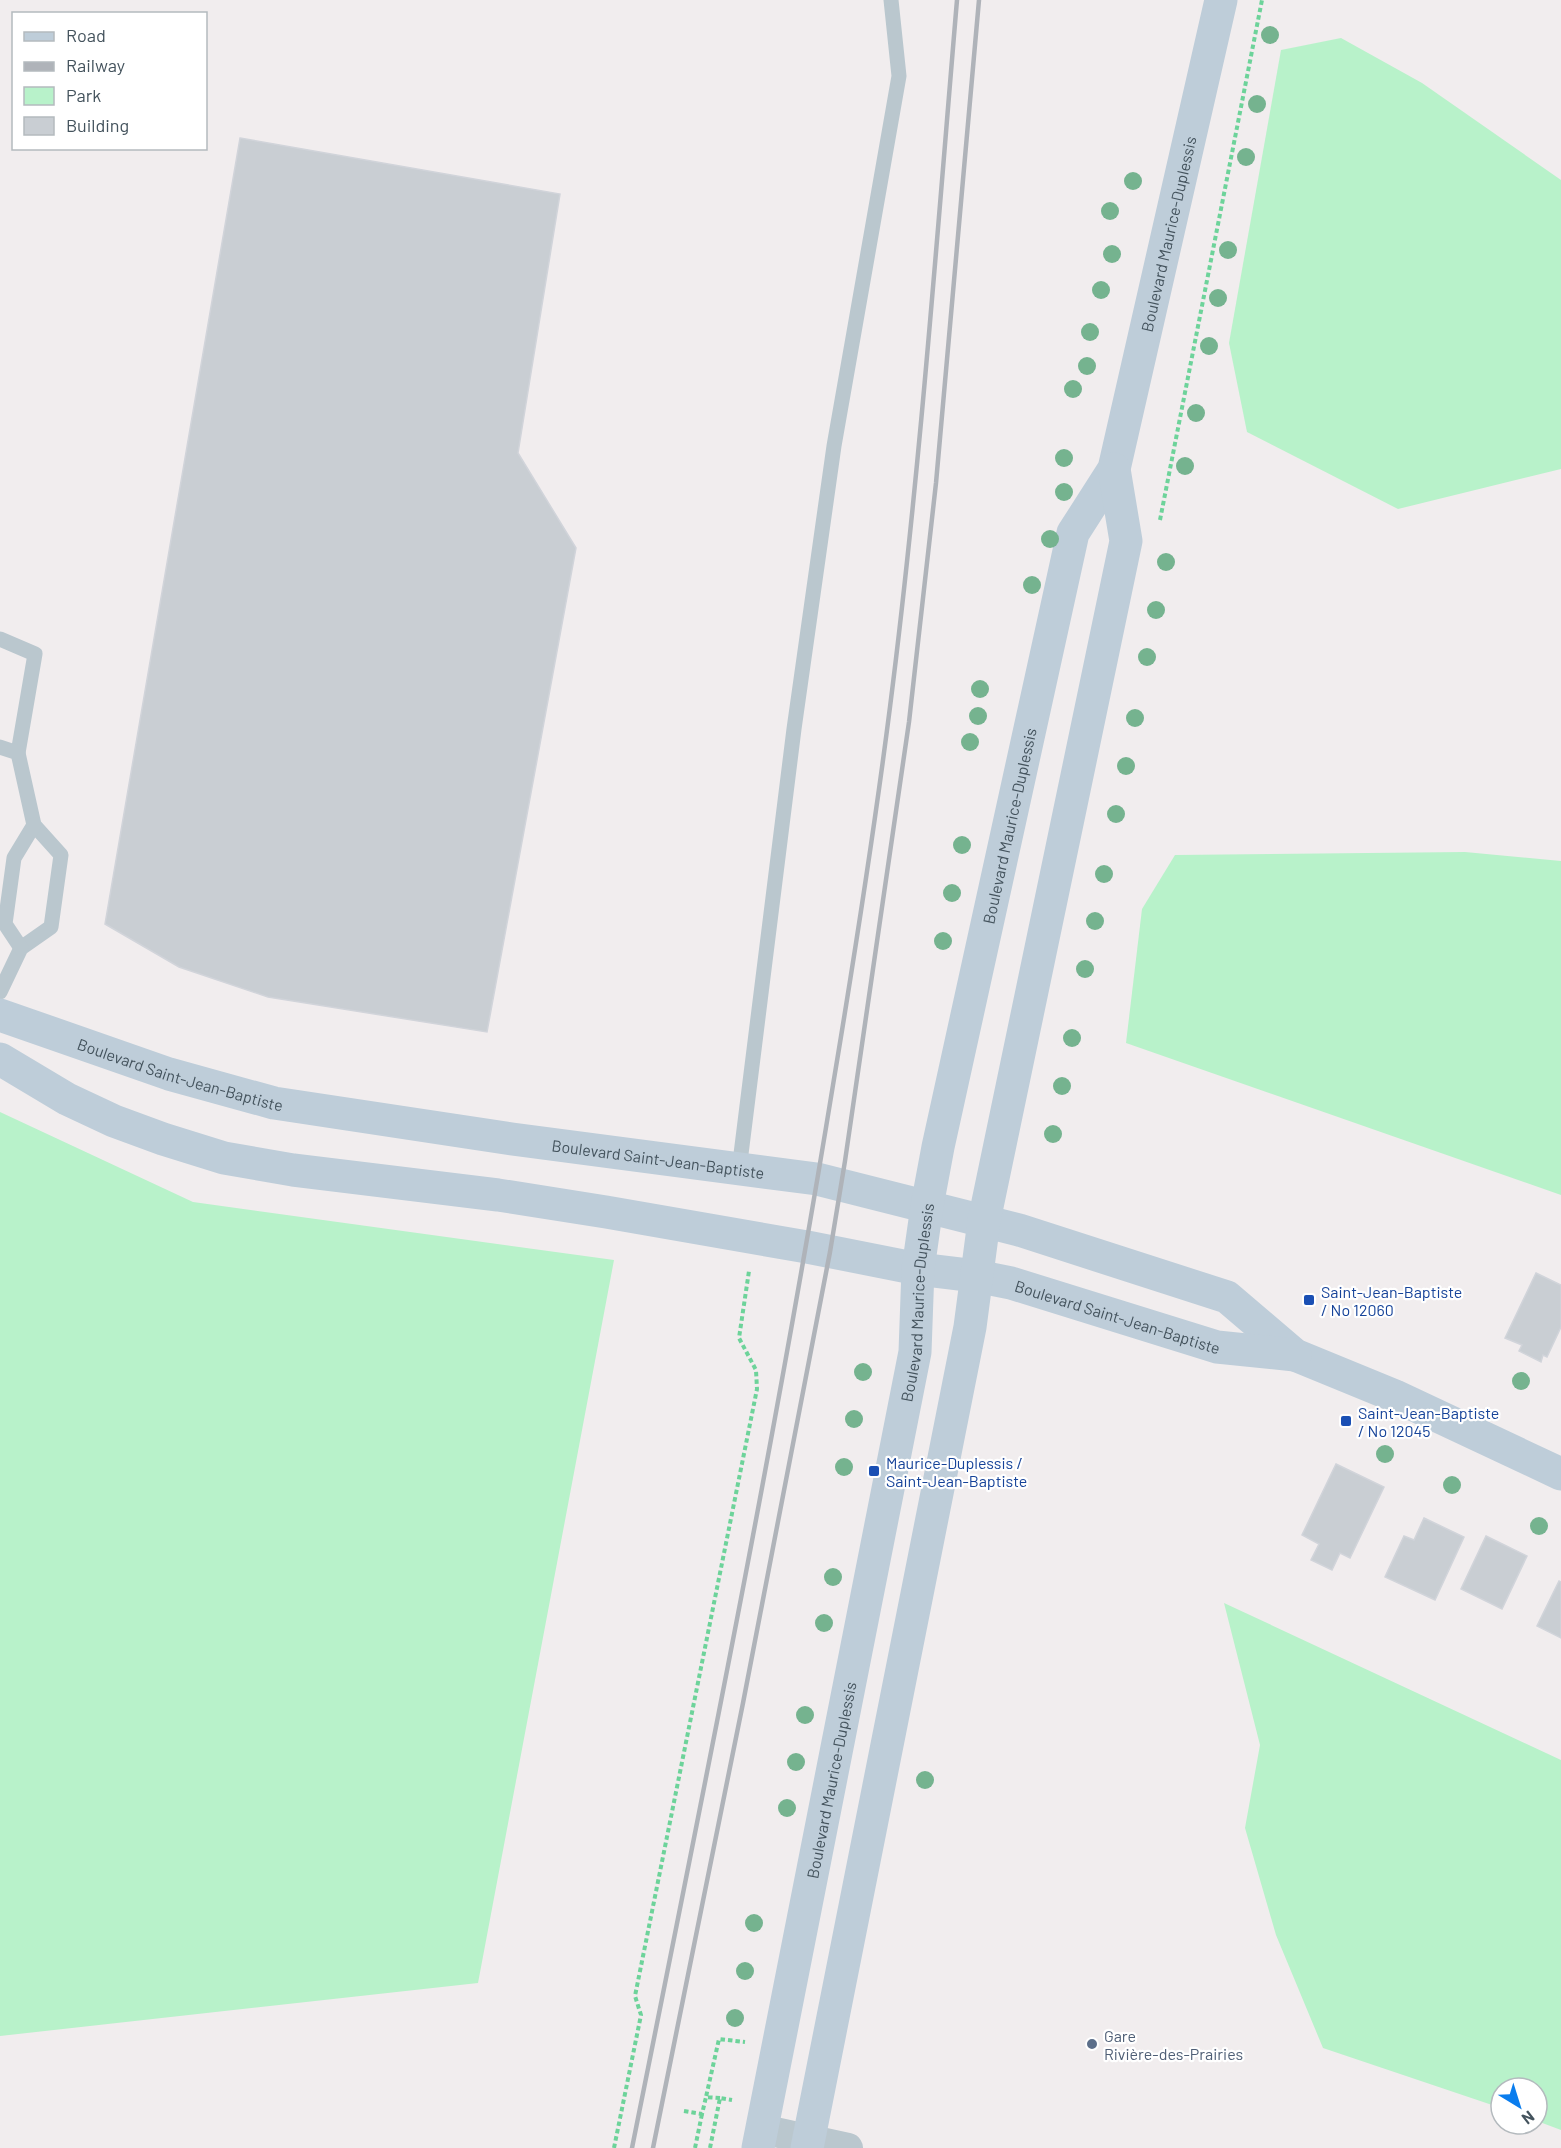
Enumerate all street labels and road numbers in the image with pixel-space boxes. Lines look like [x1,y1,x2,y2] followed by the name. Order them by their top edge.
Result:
[1136,134,1199,333] street label: Boulevard Maurice-Duplessis
[978,726,1039,925] street label: Boulevard Maurice-Duplessis
[75,1033,285,1114] street label: Boulevard Saint-Jean-Baptiste
[551,1135,766,1182] street label: Boulevard Saint-Jean-Baptiste
[896,1202,937,1403] street label: Boulevard Maurice-Duplessis
[1013,1275,1223,1357] street label: Boulevard Saint-Jean-Baptiste
[802,1680,859,1880] street label: Boulevard Maurice-Duplessis

